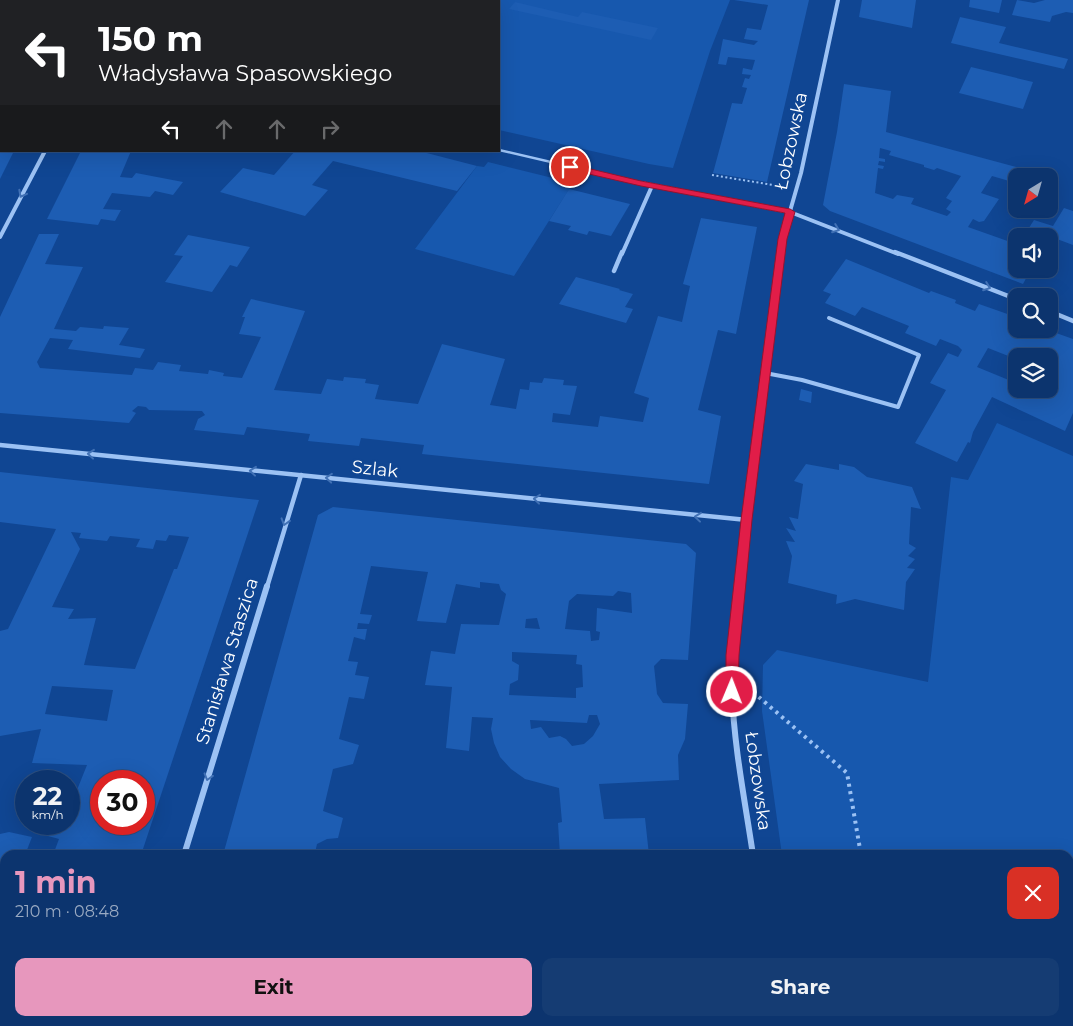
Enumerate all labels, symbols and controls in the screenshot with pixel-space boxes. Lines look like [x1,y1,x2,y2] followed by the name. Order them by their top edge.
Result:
[98,17,203,60] text: 150 m
[15,20,80,85] icon: left
[98,60,392,87] text: Władysława Spasowskiego
[770,90,812,192] street label: Łobzowska
[157,115,185,143] icon: left
[210,115,238,143] icon: ahead
[263,115,291,143] icon: ahead
[316,115,344,143] icon: right
[549,146,591,188] pin
[556,153,584,181] icon: arrive
[1008,168,1058,218] north arrow
[1008,168,1058,398] map controls
[18,189,28,198] one-way arrow
[831,223,840,233] one-way arrow
[1008,228,1058,278] button: sound
[983,282,991,292] one-way arrow
[1008,288,1058,338] button: search
[1008,348,1058,398] button: layers
[87,449,95,460] one-way arrow
[351,456,400,482] street label: Szlak
[248,465,256,476] one-way arrow
[324,473,332,484] one-way arrow
[532,494,540,505] one-way arrow
[694,511,702,522] one-way arrow
[281,517,291,525] one-way arrow
[191,575,263,747] street label: Stanisława Staszica
[705,665,757,717] position arrow
[740,730,776,832] street label: Łobzowska
[90,770,155,835] speed limit sign: 30
[203,773,213,781] one-way arrow
[33,781,62,811] text: 22
[31,807,64,822] text: km/h
[15,864,96,901] text: 1 min
[1007,867,1059,919] button: close
[15,902,119,921] text: 210 m · 08:48
[15,958,532,1016] button: Exit
[542,958,1059,1016] button: Share

